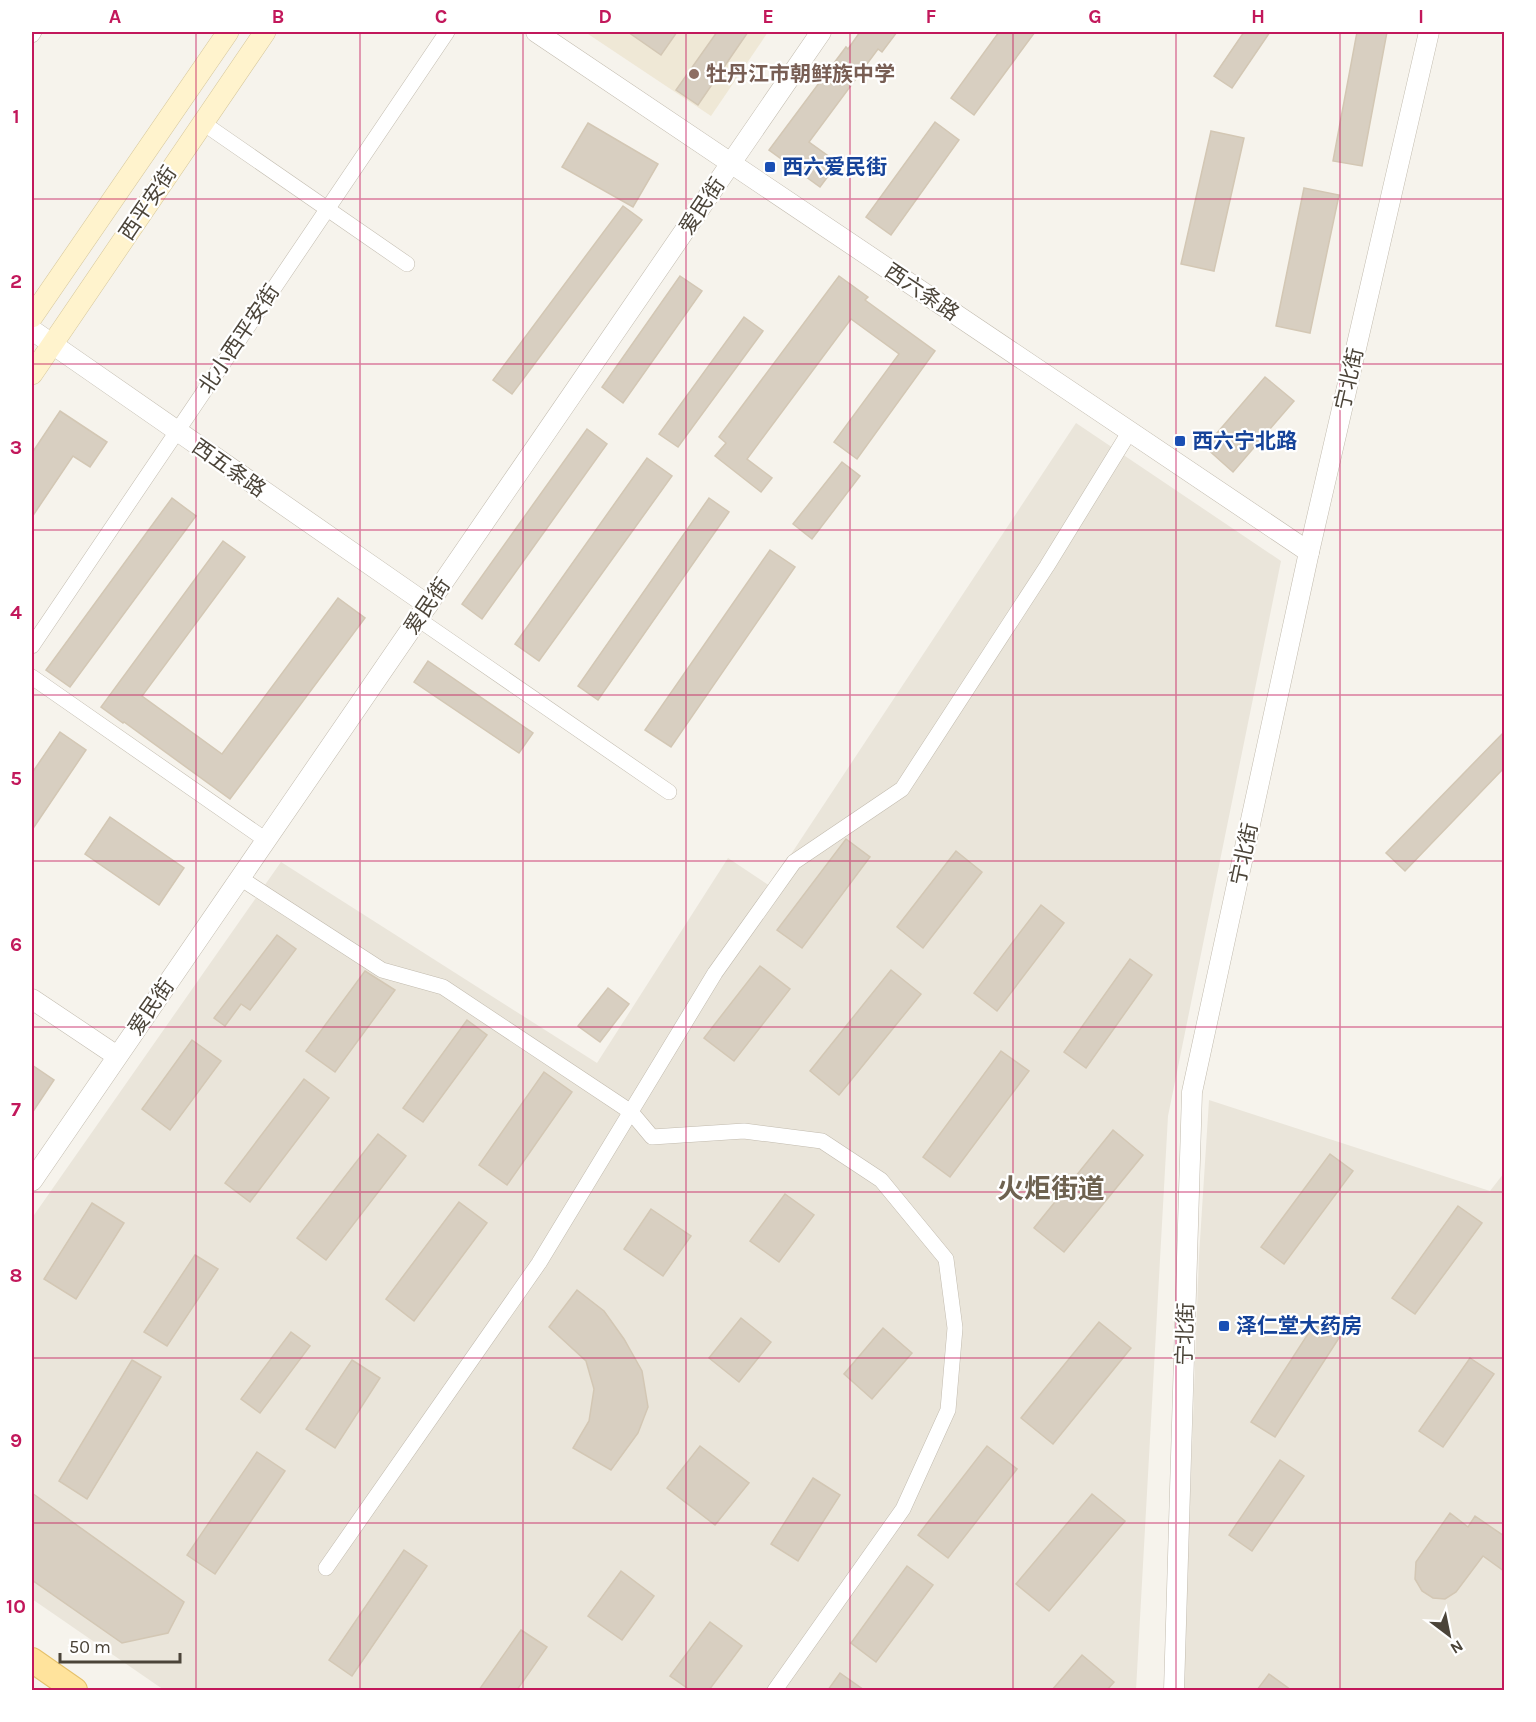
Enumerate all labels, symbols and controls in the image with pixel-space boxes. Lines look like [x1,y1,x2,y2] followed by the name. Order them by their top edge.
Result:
[109,5,122,28] text: A
[272,5,284,28] text: B
[435,5,447,28] text: C
[598,5,612,28] text: D
[762,5,774,28] text: E
[926,5,937,28] text: F
[1088,5,1102,28] text: G
[1251,5,1265,28] text: H
[1418,5,1424,28] text: I
[706,62,895,86] place label: 牡丹江市朝鲜族中学
[687,67,701,81] marker: 牡丹江市朝鲜族中学
[12,105,20,128] text: 1
[782,155,887,179] place label: 西六爱民街
[763,160,777,174] marker: 西六爱民街
[115,161,181,245] street label: 西平安街
[674,173,730,239] street label: 爱民街
[880,259,964,325] street label: 西六条路
[10,270,22,293] text: 2
[194,280,284,398] street label: 北小西平安街
[1330,346,1368,412] street label: 宁北街
[1192,429,1297,453] place label: 西六宁北路
[188,434,270,502] street label: 西五条路
[1173,434,1187,448] marker: 西六宁北路
[10,436,22,459] text: 3
[399,573,455,639] street label: 爱民街
[10,601,22,624] text: 4
[10,767,22,790] text: 5
[1226,821,1262,887] street label: 宁北街
[10,933,22,956] text: 6
[123,974,179,1040] street label: 爱民街
[11,1098,21,1121] text: 7
[997,1173,1105,1205] district label: 火炬街道
[10,1264,22,1287] text: 8
[1172,1302,1198,1366] street label: 宁北街
[1236,1314,1362,1338] place label: 泽仁堂大药房
[1217,1319,1231,1333] marker: 泽仁堂大药房
[10,1429,22,1452] text: 9
[6,1595,26,1618] text: 10
[1419,1605,1479,1665] north arrow
[60,1626,180,1664] scale bar
[69,1636,111,1658] text: 50 m
[1447,1636,1467,1658] text: N

